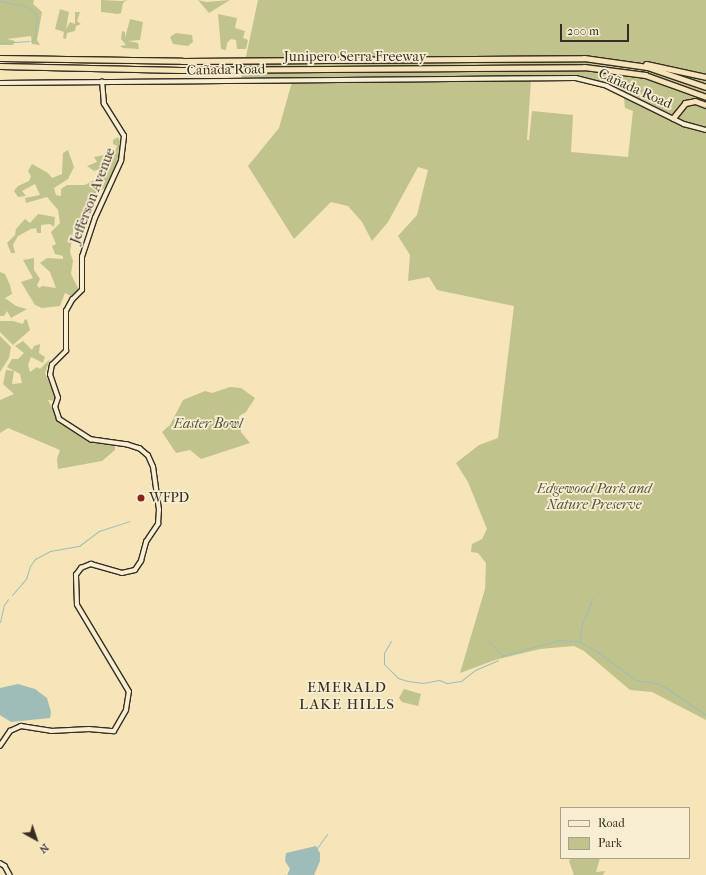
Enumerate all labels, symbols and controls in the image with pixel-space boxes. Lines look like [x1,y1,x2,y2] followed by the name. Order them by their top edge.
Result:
[562,16,631,42] scale bar
[567,24,599,38] text: 200 m
[284,49,426,65] street label: Junipero Serra Freeway
[186,61,266,79] street label: Cañada Road
[596,65,674,113] street label: Cañada Road
[67,146,119,246] street label: Jefferson Avenue
[174,416,242,432] park label: Easter Bowl
[537,481,651,514] park label: Edgewood Park and Nature Preserve
[149,490,189,506] place label: WFPD
[136,493,146,503] marker: WFPD
[299,678,395,713] district label: EMERALD LAKE HILLS
[560,807,690,859] legend
[598,816,625,830] text: Road
[16,819,56,859] north arrow
[598,836,622,850] text: Park
[37,841,51,856] text: N

